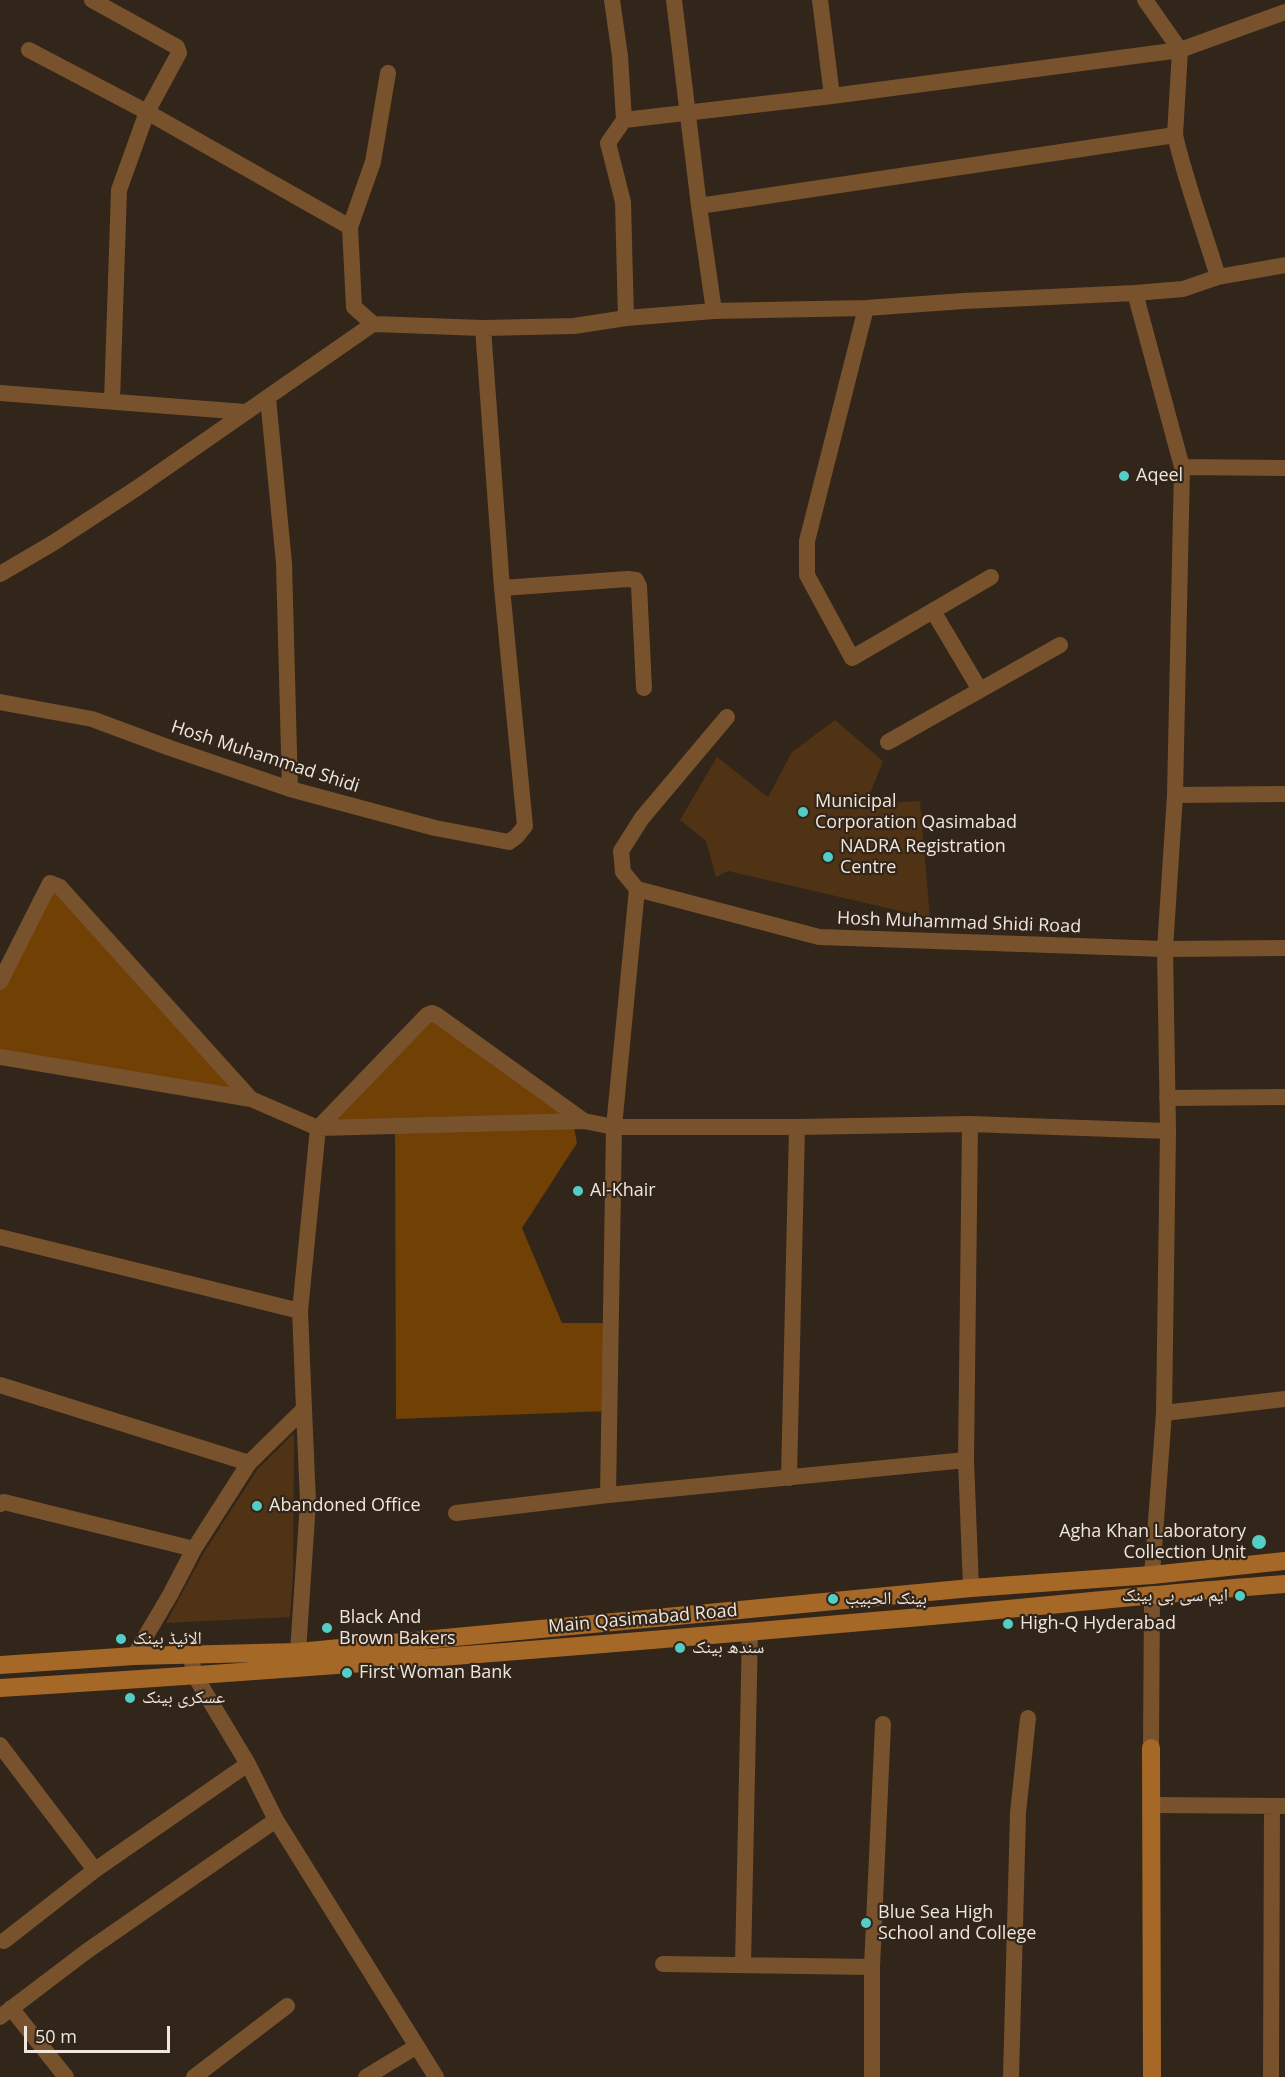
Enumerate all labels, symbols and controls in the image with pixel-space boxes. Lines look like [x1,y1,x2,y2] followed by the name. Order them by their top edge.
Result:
[1136,465,1183,487] place label: Aqeel
[1117,469,1131,483] marker: Aqeel
[168,716,362,798] street label: Hosh Muhammad Shidi
[815,791,1017,834] place label: Municipal Corporation Qasimabad
[796,805,810,819] marker: Municipal Corporation Qasimabad
[840,836,1006,878] place label: NADRA Registration Centre
[821,850,835,864] marker: NADRA Registration Centre
[837,908,1081,938] street label: Hosh Muhammad Shidi Road
[590,1180,656,1202] place label: Al-Khair
[571,1184,585,1198] marker: Al-Khair
[269,1495,420,1517] place label: Abandoned Office
[250,1499,264,1513] marker: Abandoned Office
[1059,1521,1246,1564] place label: Agha Khan Laboratory Collection Unit
[1250,1533,1268,1551] marker: Agha Khan Laboratory Collection Unit
[1122,1585,1228,1607] place label: ایم سی بی بینک
[845,1588,927,1610] place label: بينک الحبيب
[1233,1589,1247,1603] marker: ایم سی بی بینک
[826,1592,840,1606] marker: بينک الحبيب
[547,1600,739,1638] street label: Main Qasimabad Road
[339,1607,456,1650] place label: Black And Brown Bakers
[1020,1613,1176,1635] place label: High-Q Hyderabad
[1001,1617,1015,1631] marker: High-Q Hyderabad
[320,1621,334,1635] marker: Black And Brown Bakers
[133,1628,202,1650] place label: الائیڈ بینک
[114,1632,128,1646] marker: الائیڈ بینک
[692,1637,764,1659] place label: سندھ بینک
[673,1641,687,1655] marker: سندھ بینک
[359,1662,512,1684] place label: First Woman Bank
[340,1666,354,1680] marker: First Woman Bank
[142,1687,225,1709] place label: عسکری بینک
[123,1691,137,1705] marker: عسکری بینک
[878,1902,1036,1944] place label: Blue Sea High School and College
[859,1916,873,1930] marker: Blue Sea High School and College
[27,2014,172,2052] scale bar
[35,2024,77,2048] text: 50 m

